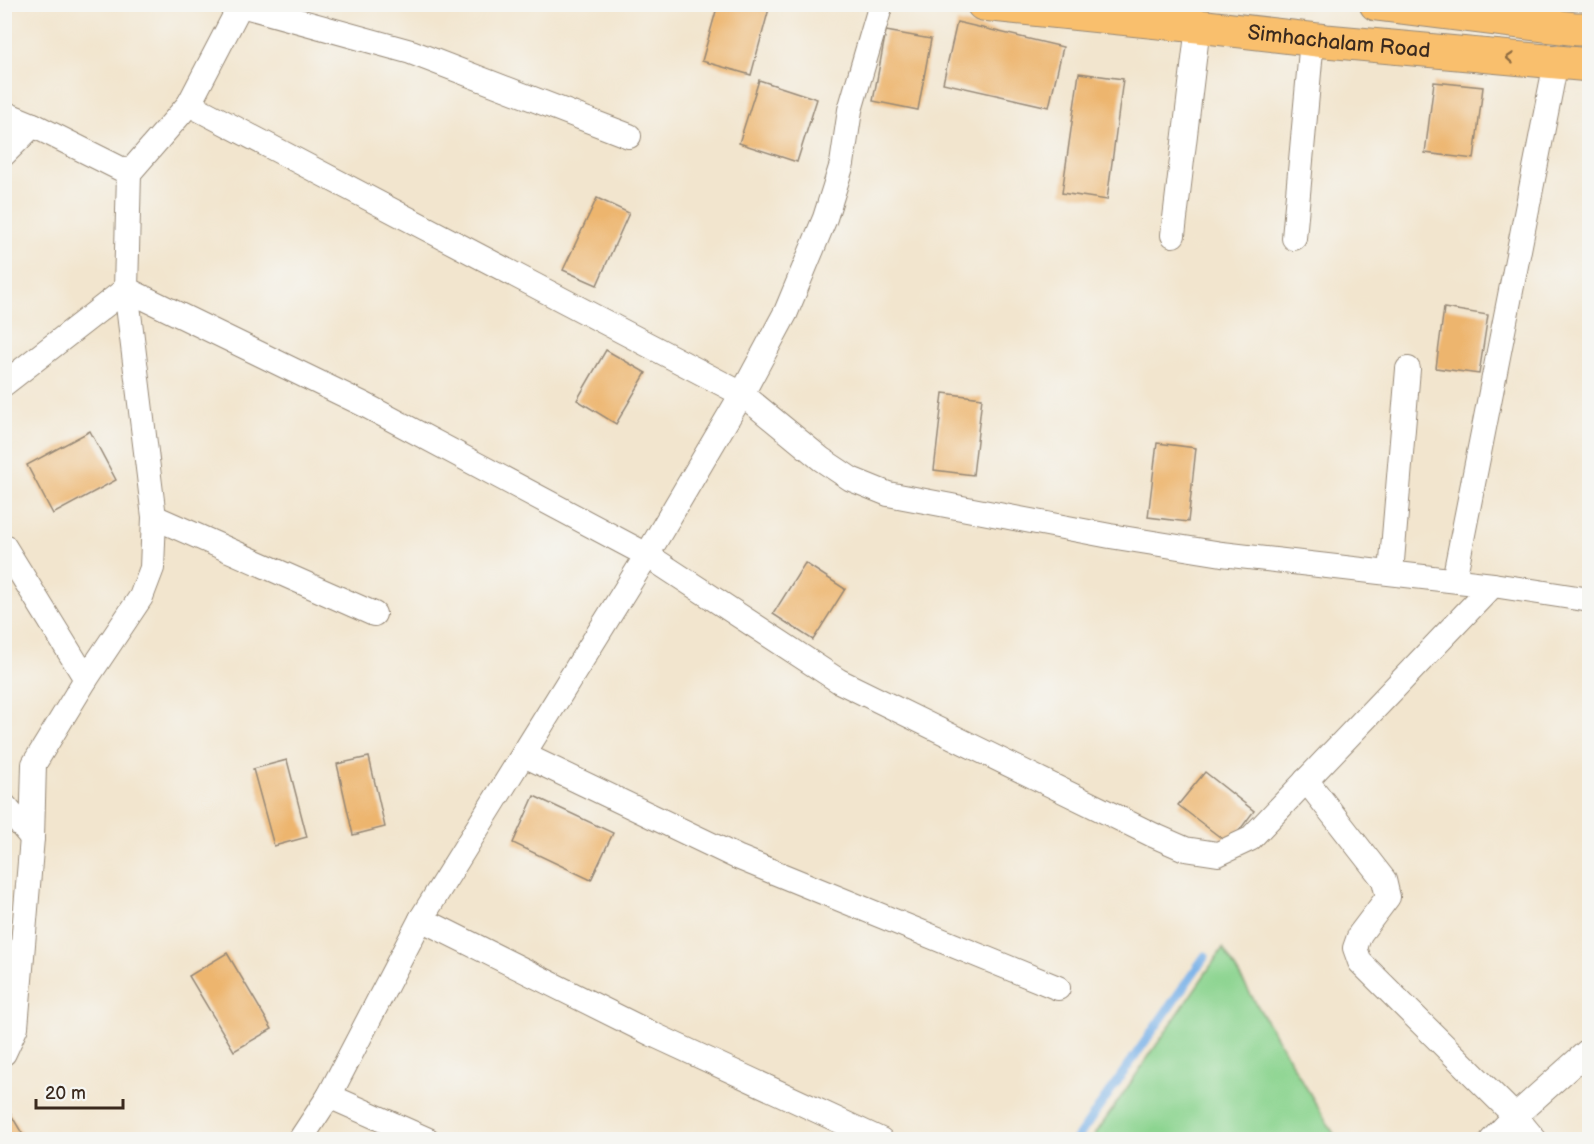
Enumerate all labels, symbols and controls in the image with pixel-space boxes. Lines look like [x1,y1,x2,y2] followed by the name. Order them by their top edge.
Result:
[1246,20,1431,63] street label: Simhachalam Road
[1506,52,1515,65] one-way arrow
[36,1072,123,1110] scale bar
[45,1083,86,1104] text: 20 m

